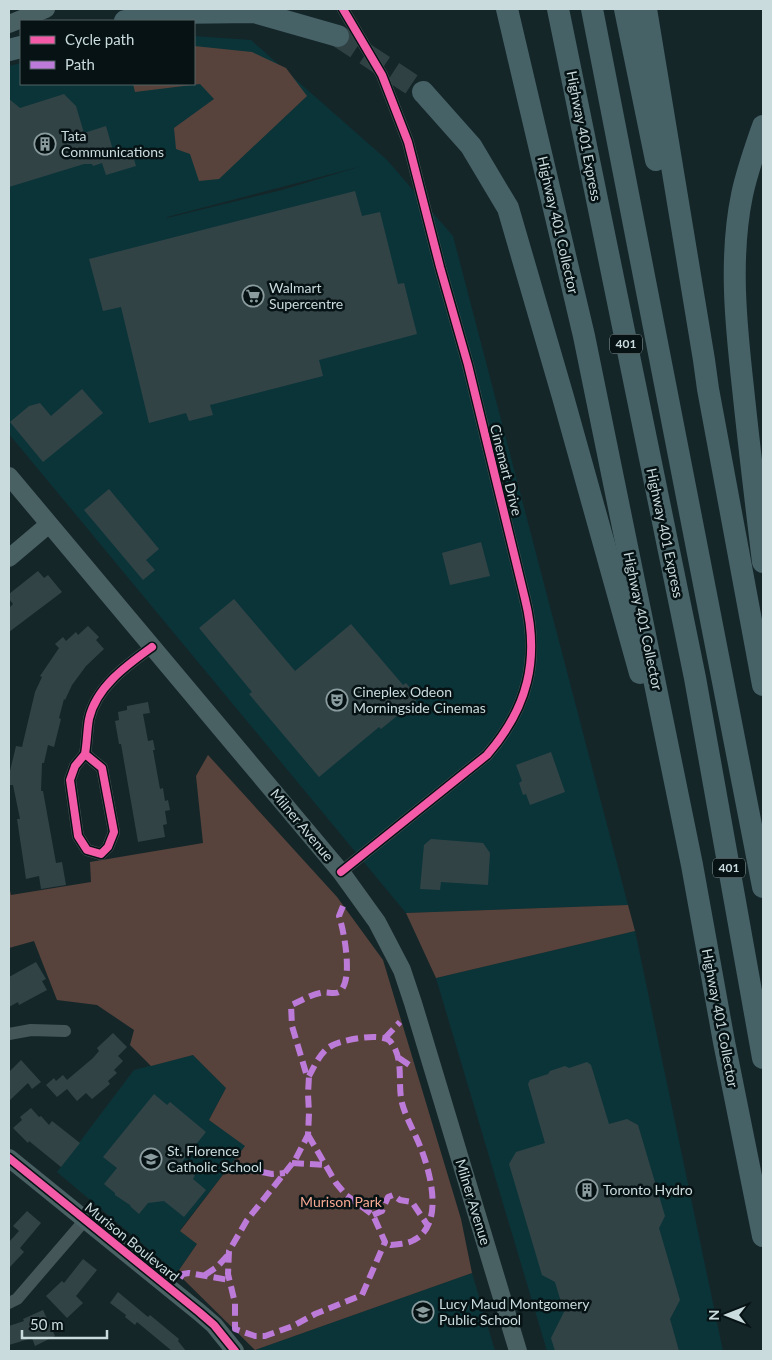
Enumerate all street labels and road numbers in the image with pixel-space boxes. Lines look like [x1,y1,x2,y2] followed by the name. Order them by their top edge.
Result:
[564,69,605,202] street label: Highway 401 Express
[534,154,583,295] street label: Highway 401 Collector
[610,334,642,354] road number: 401
[487,422,526,517] street label: Cinemart Drive
[643,466,688,599] street label: Highway 401 Express
[621,550,666,692] street label: Highway 401 Collector
[267,785,338,864] street label: Milner Avenue
[713,858,745,878] road number: 401
[699,947,742,1089] street label: Highway 401 Collector
[452,1157,495,1247] street label: Milner Avenue
[82,1198,183,1285] street label: Murison Boulevard

